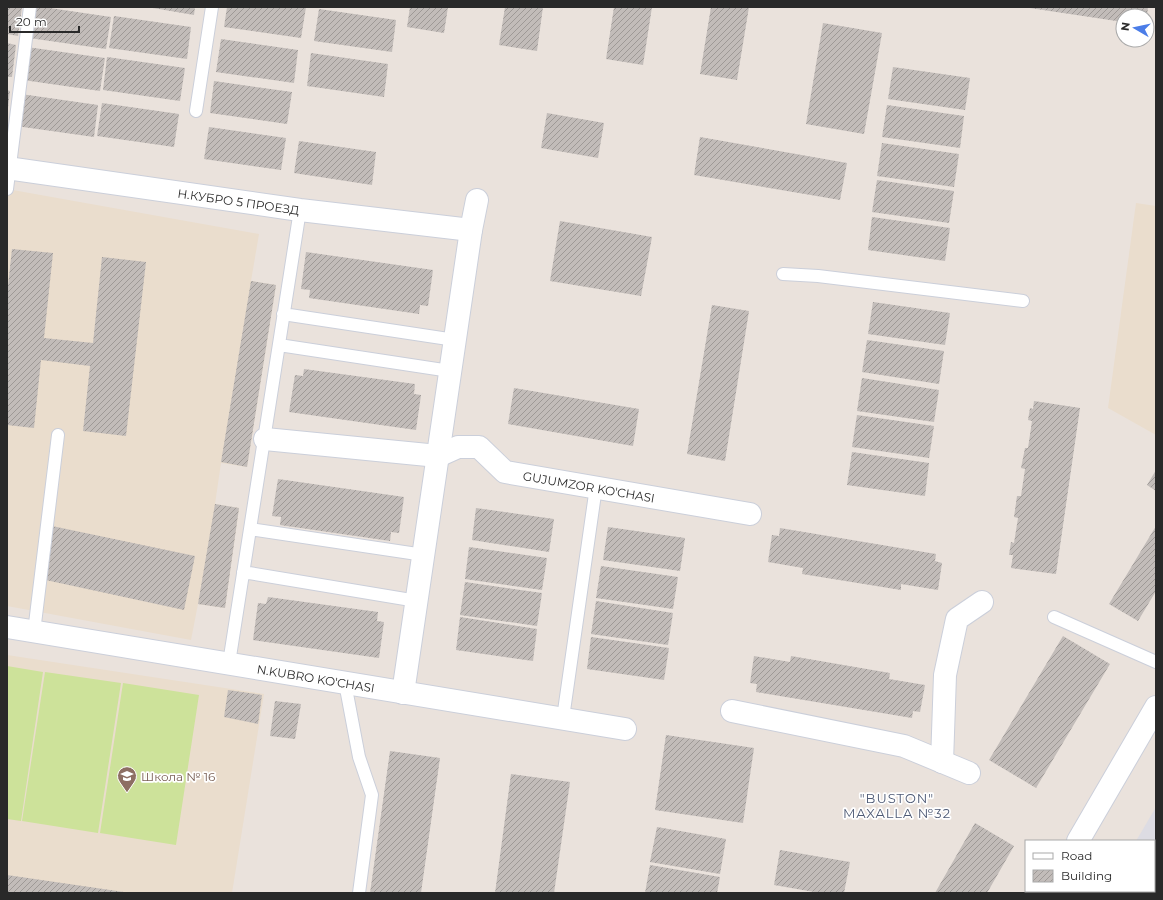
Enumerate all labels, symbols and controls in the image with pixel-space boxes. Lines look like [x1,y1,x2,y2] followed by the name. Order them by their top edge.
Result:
[10,8,79,34] scale bar
[1115,8,1155,48] north arrow
[16,14,47,29] text: 20 m
[1118,21,1133,32] text: N
[177,185,301,217] street label: Н.КУБРО 5 ПРОЕЗД
[522,468,656,505] street label: GUJUMZOR KO'CHASI
[256,661,376,695] street label: N.KUBRO KO'CHASI
[116,765,138,793] school or university icon: Школа № 16
[141,769,215,784] place label: Школа № 16
[843,790,951,821] district label: "BUSTON" MAXALLA №32
[1025,840,1155,892] legend
[1061,848,1092,863] text: Road
[1061,868,1112,883] text: Building

